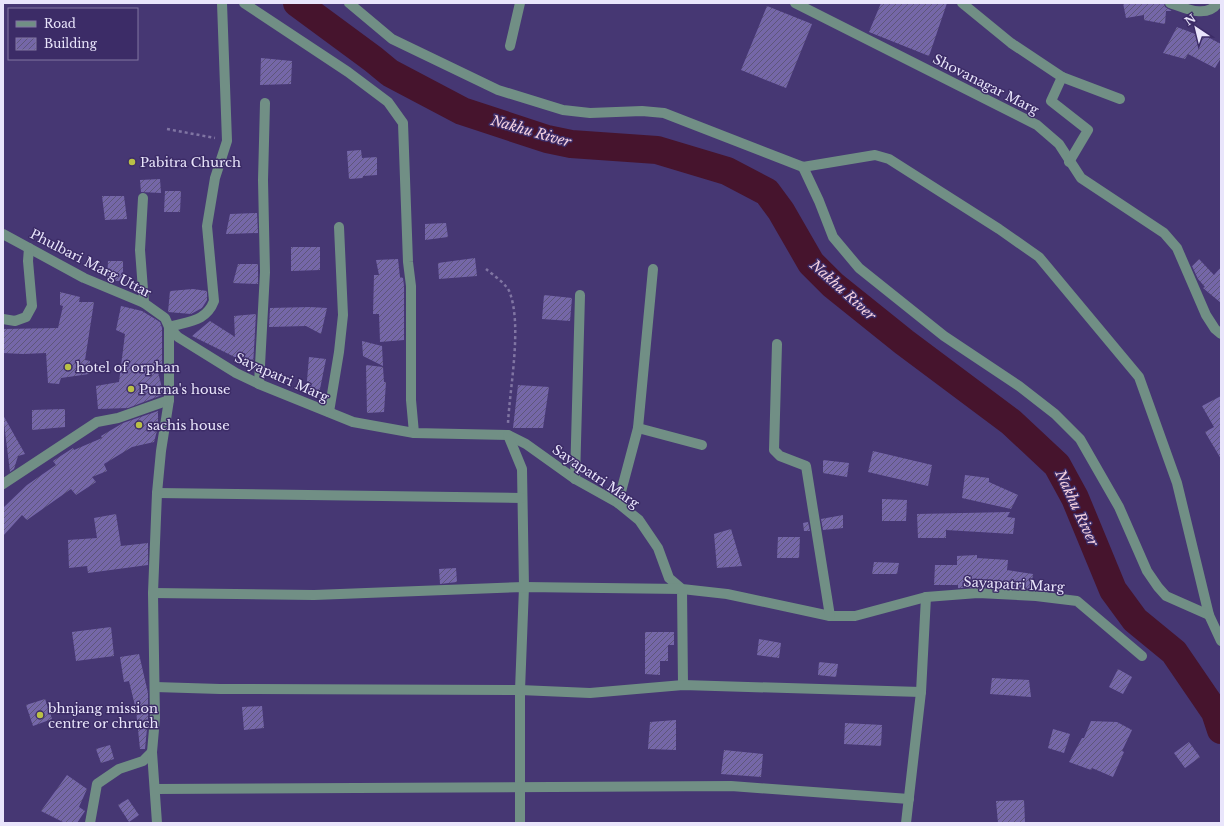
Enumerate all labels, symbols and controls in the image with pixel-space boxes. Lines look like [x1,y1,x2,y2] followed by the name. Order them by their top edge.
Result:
[8,8,138,60] legend
[1176,8,1216,48] north arrow
[1182,11,1199,29] text: N
[44,16,76,31] text: Road
[44,36,98,51] text: Building
[930,50,1042,119] street label: Shovanagar Marg
[488,111,574,151] water label: Nakhu River
[140,154,241,171] place label: Pabitra Church
[127,157,137,167] marker: Pabitra Church
[27,225,155,302] street label: Phulbari Marg Uttar
[806,255,880,325] water label: Nakhu River
[232,349,332,406] street label: Sayapatri Marg
[76,359,180,376] place label: hotel of orphan
[63,362,73,372] marker: hotel of orphan
[139,381,231,398] place label: Purna's house
[126,384,136,394] marker: Purna's house
[147,417,230,434] place label: sachis house
[134,420,144,430] marker: sachis house
[549,441,643,512] street label: Sayapatri Marg
[1051,466,1103,550] water label: Nakhu River
[963,573,1065,596] street label: Sayapatri Marg
[47,700,158,732] place label: bhnjang mission centre or chruch
[35,710,45,720] marker: bhnjang mission centre or chruch

